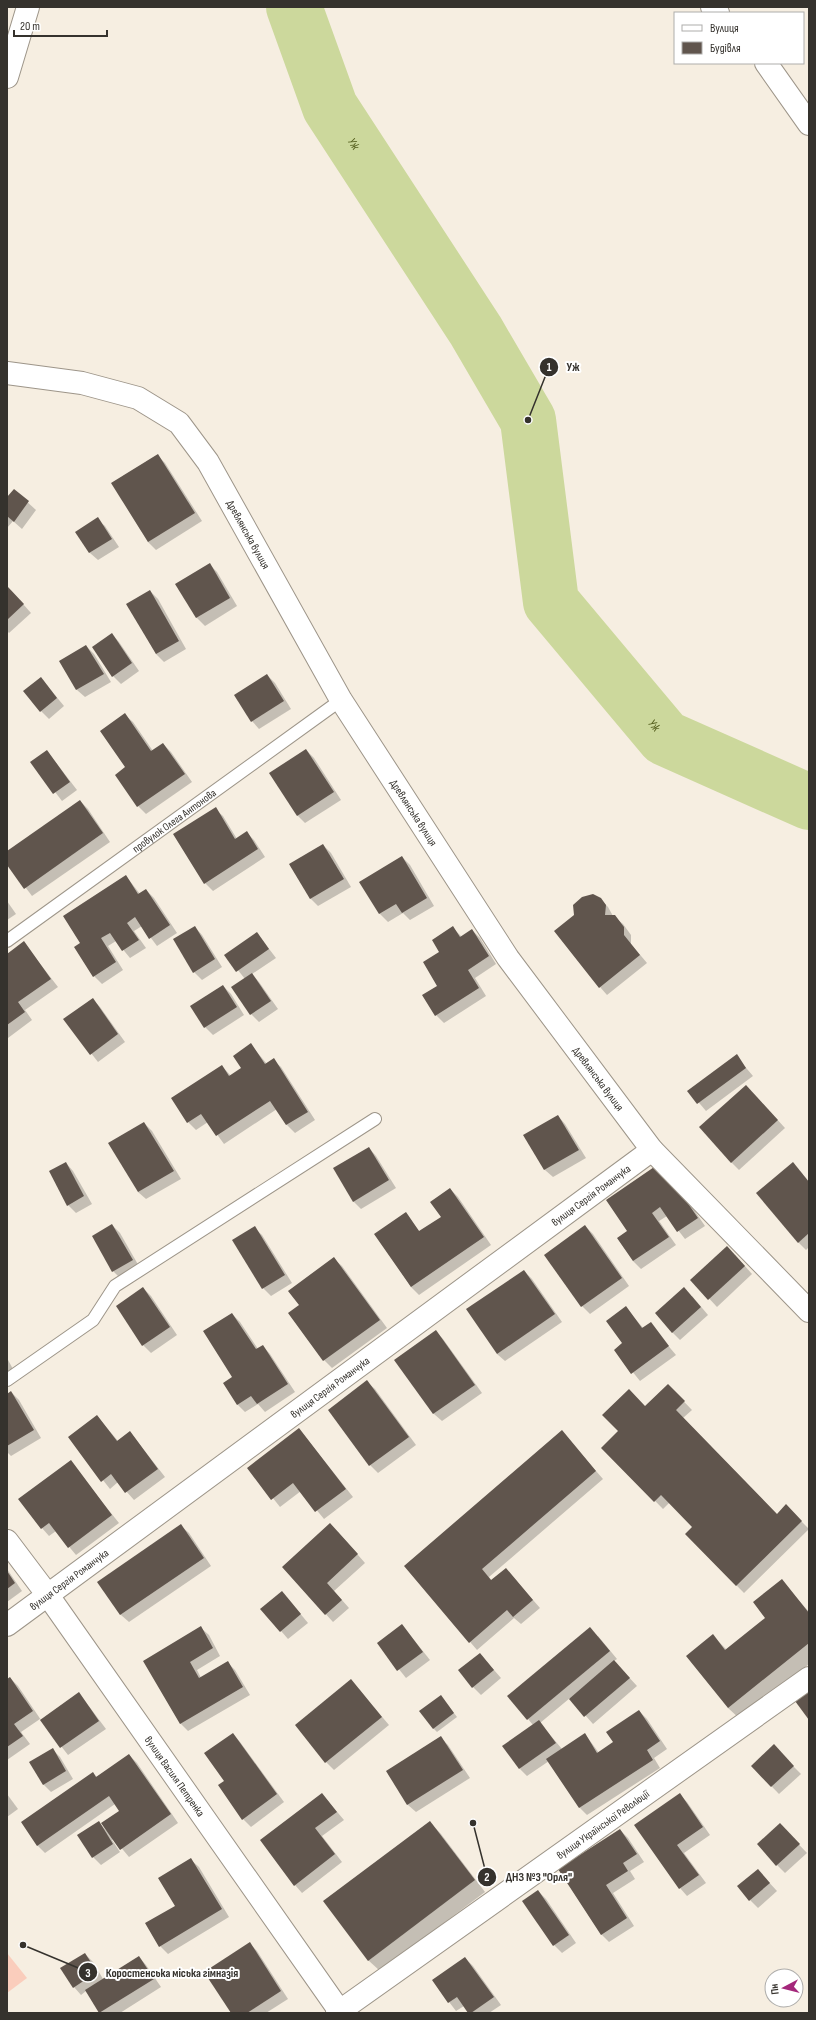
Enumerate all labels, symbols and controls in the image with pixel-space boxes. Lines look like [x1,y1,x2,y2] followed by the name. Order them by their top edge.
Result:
[14,12,107,38] scale bar
[674,12,804,64] legend
[20,19,40,34] text: 20 m
[710,21,739,36] text: Вулиця
[710,41,741,56] text: Будівля
[344,135,363,153] water label: Уж
[539,355,588,379] callout: Уж
[547,360,552,375] text: 1
[567,360,580,375] text: Уж
[224,498,272,571] street label: Древлянська вулиця
[645,716,664,735] water label: Уж
[387,777,440,849] street label: Древлянська вулиця
[130,786,219,855] street label: провулок Олега Антонова
[570,1044,626,1114] street label: Древлянська вулиця
[549,1162,633,1229] street label: вулиця Сергія Романчука
[288,1354,372,1421] street label: вулиця Сергія Романчука
[27,1546,111,1613] street label: вулиця Сергія Романчука
[142,1734,207,1819] street label: вулиця Василя Петренка
[554,1787,653,1862] street label: вулиця Української Революції
[477,1865,580,1889] callout: ДНЗ №3 "Орля"
[484,1870,490,1885] text: 2
[506,1870,572,1885] text: ДНЗ №3 "Орля"
[78,1960,247,1984] callout: Коростенська міська гімназія
[85,1966,91,1981] text: 3
[106,1966,238,1981] text: Коростенська міська гімназія
[764,1968,804,2008] north arrow
[767,1983,782,1995] text: Пн

